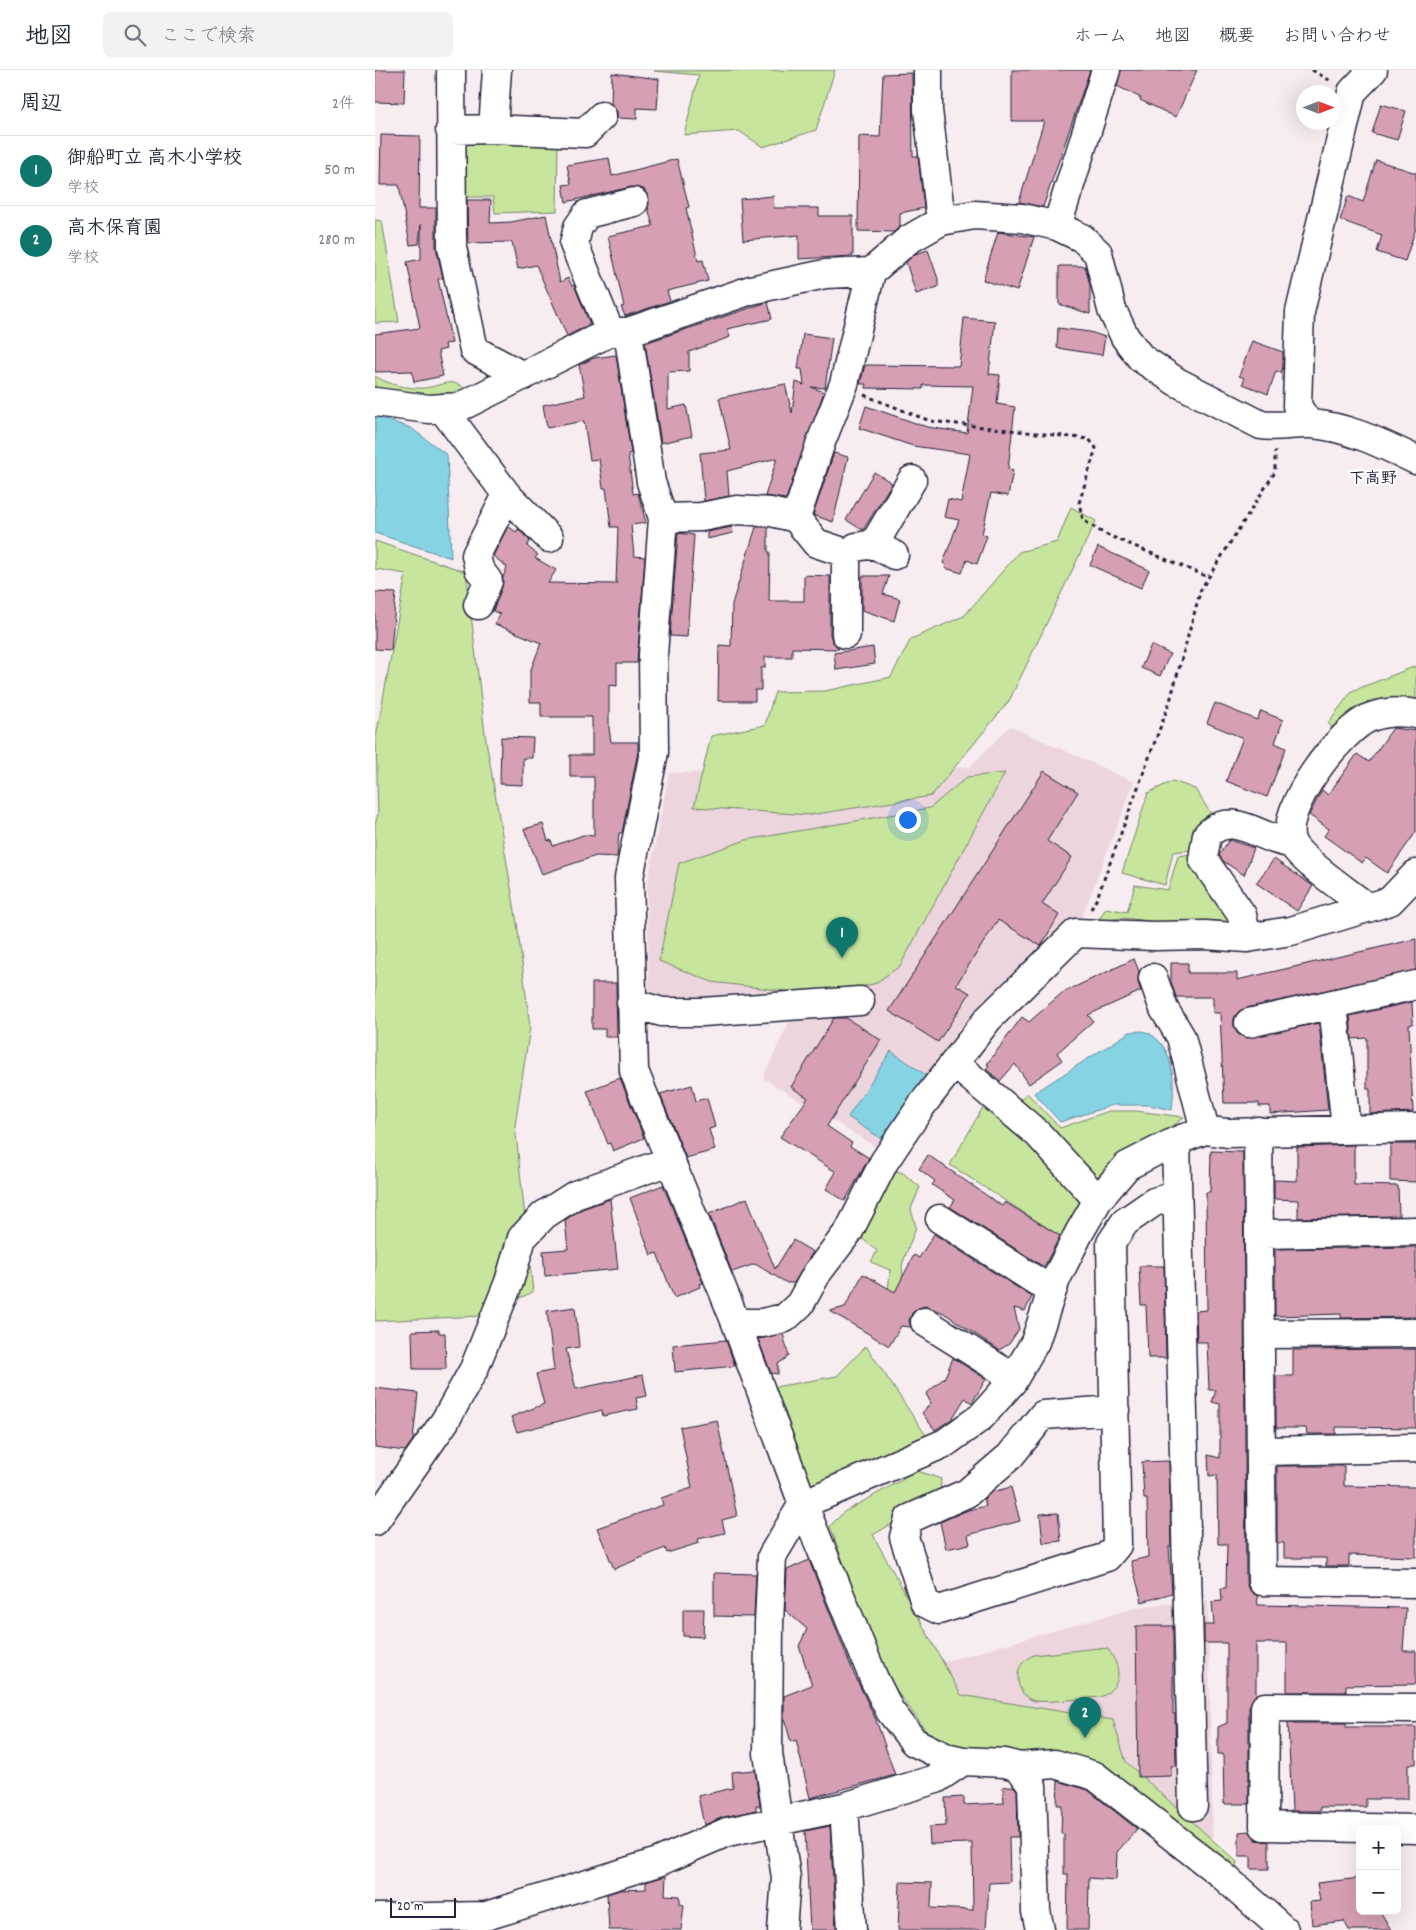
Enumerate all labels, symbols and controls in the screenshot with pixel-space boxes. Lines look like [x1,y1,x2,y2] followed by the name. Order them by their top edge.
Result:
[103,12,453,57] search box
[25,21,73,55] text: 地図
[121,21,149,49] icon: search
[161,24,256,51] text: ここで検索
[1074,25,1127,50] text: ホーム
[1155,25,1191,50] text: 地図
[1219,25,1255,50] text: 概要
[1283,25,1391,50] text: お問い合わせ
[1296,85,1341,130] north arrow
[20,90,62,120] text: 周辺
[332,93,355,116] text: 2件
[67,146,242,173] text: 御船町立 高木小学校
[34,159,38,182] text: 1
[324,159,355,182] text: 50 m
[67,177,99,200] text: 学校
[67,216,162,243] text: 高木保育園
[33,229,40,252] text: 2
[318,229,355,252] text: 280 m
[67,247,99,270] text: 学校
[1349,468,1397,491] district label: 下高野
[895,807,921,833] your location
[826,917,858,958] pin: 1
[1069,1697,1101,1738] pin: 2
[1356,1825,1401,1915] map controls
[1356,1825,1401,1870] button: +
[1356,1870,1401,1915] button: −
[390,1895,456,1918] scale bar
[397,1897,424,1917] text: 20 m

